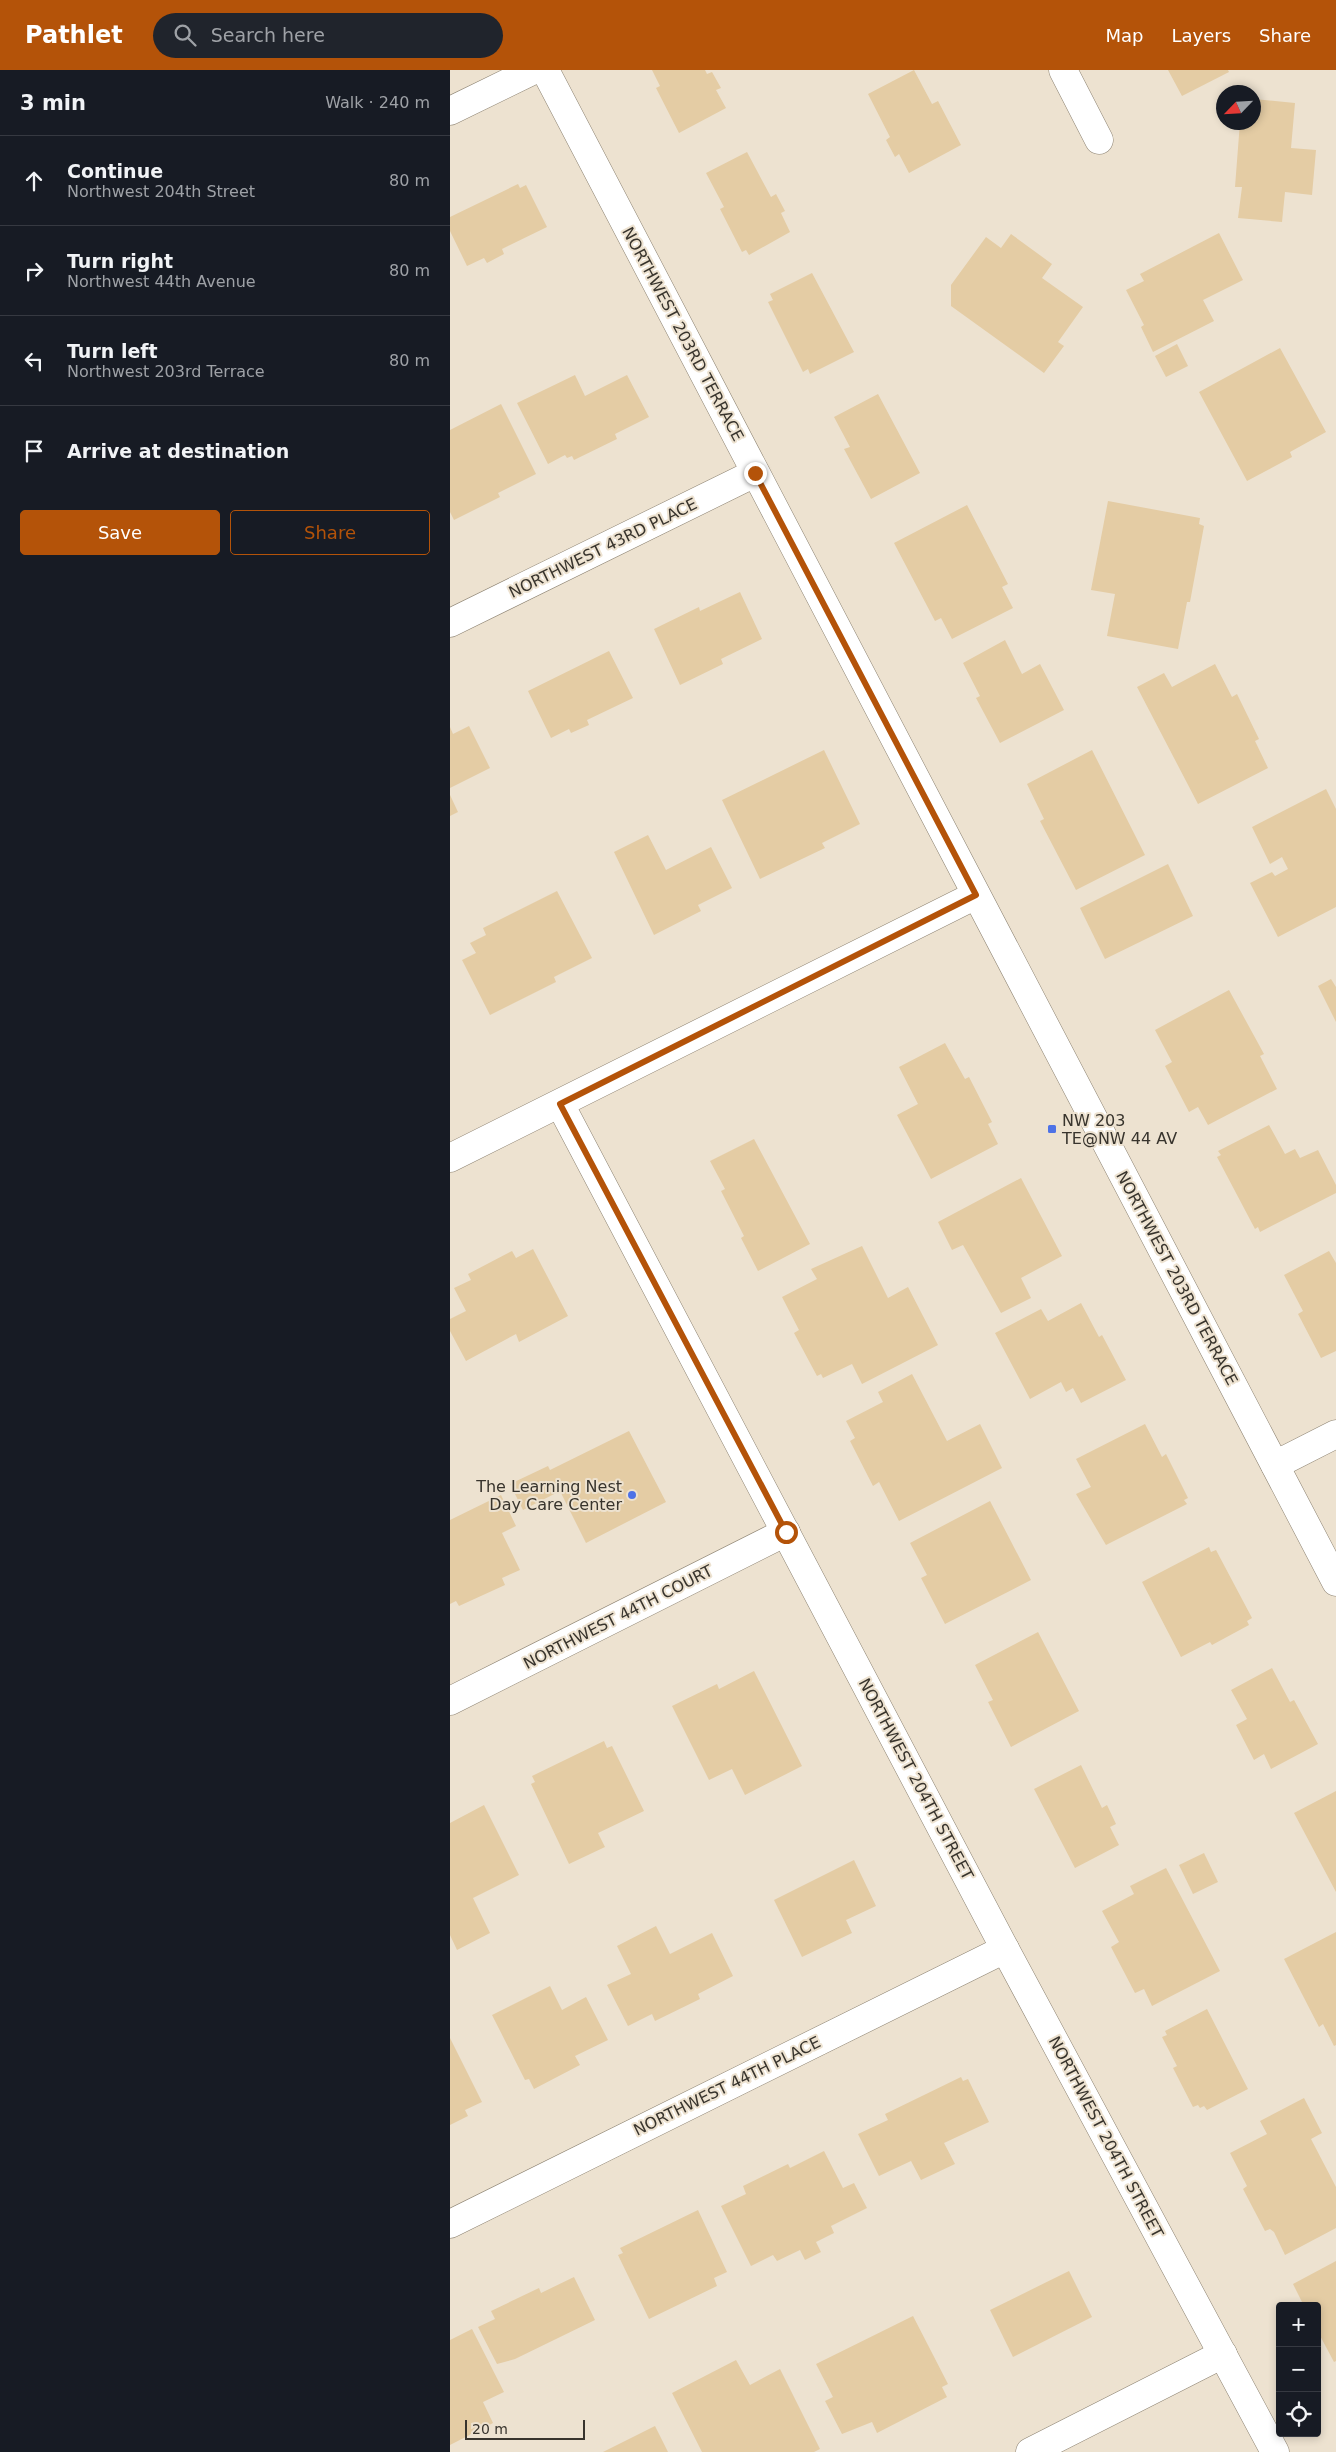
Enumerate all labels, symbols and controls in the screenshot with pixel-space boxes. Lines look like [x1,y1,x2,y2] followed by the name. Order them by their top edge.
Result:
[153,13,503,58] search box
[25,21,123,49] text: Pathlet
[171,21,199,49] icon: search
[211,24,325,46] text: Search here
[1105,25,1143,46] text: Map
[1171,25,1231,46] text: Layers
[1259,25,1311,46] text: Share
[1216,85,1261,130] north arrow
[20,91,86,115] text: 3 min
[325,93,430,112] text: Walk · 240 m
[67,160,163,182] text: Continue
[20,167,48,195] icon: ahead
[389,171,430,190] text: 80 m
[67,182,255,201] text: Northwest 204th Street
[618,224,748,444] street label: NORTHWEST 203RD TERRACE
[67,250,173,272] text: Turn right
[20,257,48,285] icon: right
[389,261,430,280] text: 80 m
[67,272,256,291] text: Northwest 44th Avenue
[67,340,158,362] text: Turn left
[20,347,48,375] icon: left
[389,351,430,370] text: 80 m
[67,362,265,381] text: Northwest 203rd Terrace
[20,437,48,465] icon: arrive
[67,440,289,462] text: Arrive at destination
[744,462,767,485] route end
[506,494,700,602] street label: NORTHWEST 43RD PLACE
[20,510,220,555] button: Save
[230,510,430,555] button: Share
[1061,1111,1177,1148] place label: NW 203 TE@NW 44 AV
[1046,1123,1058,1135] marker: NW 203 TE@NW 44 AV
[1112,1168,1242,1388] street label: NORTHWEST 203RD TERRACE
[475,1477,622,1514] place label: The Learning Nest Day Care Center
[626,1489,638,1501] marker: The Learning Nest Day Care Center
[775,1521,798,1544] route start
[520,1561,716,1673] street label: NORTHWEST 44TH COURT
[855,1675,977,1883] street label: NORTHWEST 204TH STREET
[631,2032,823,2140] street label: NORTHWEST 44TH PLACE
[1045,2033,1167,2241] street label: NORTHWEST 204TH STREET
[1276,2302,1321,2437] map controls
[1276,2302,1321,2347] button: +
[1276,2347,1321,2392] button: −
[1276,2392,1321,2437] button: locate
[465,2417,585,2440] scale bar
[472,2421,508,2437] text: 20 m

